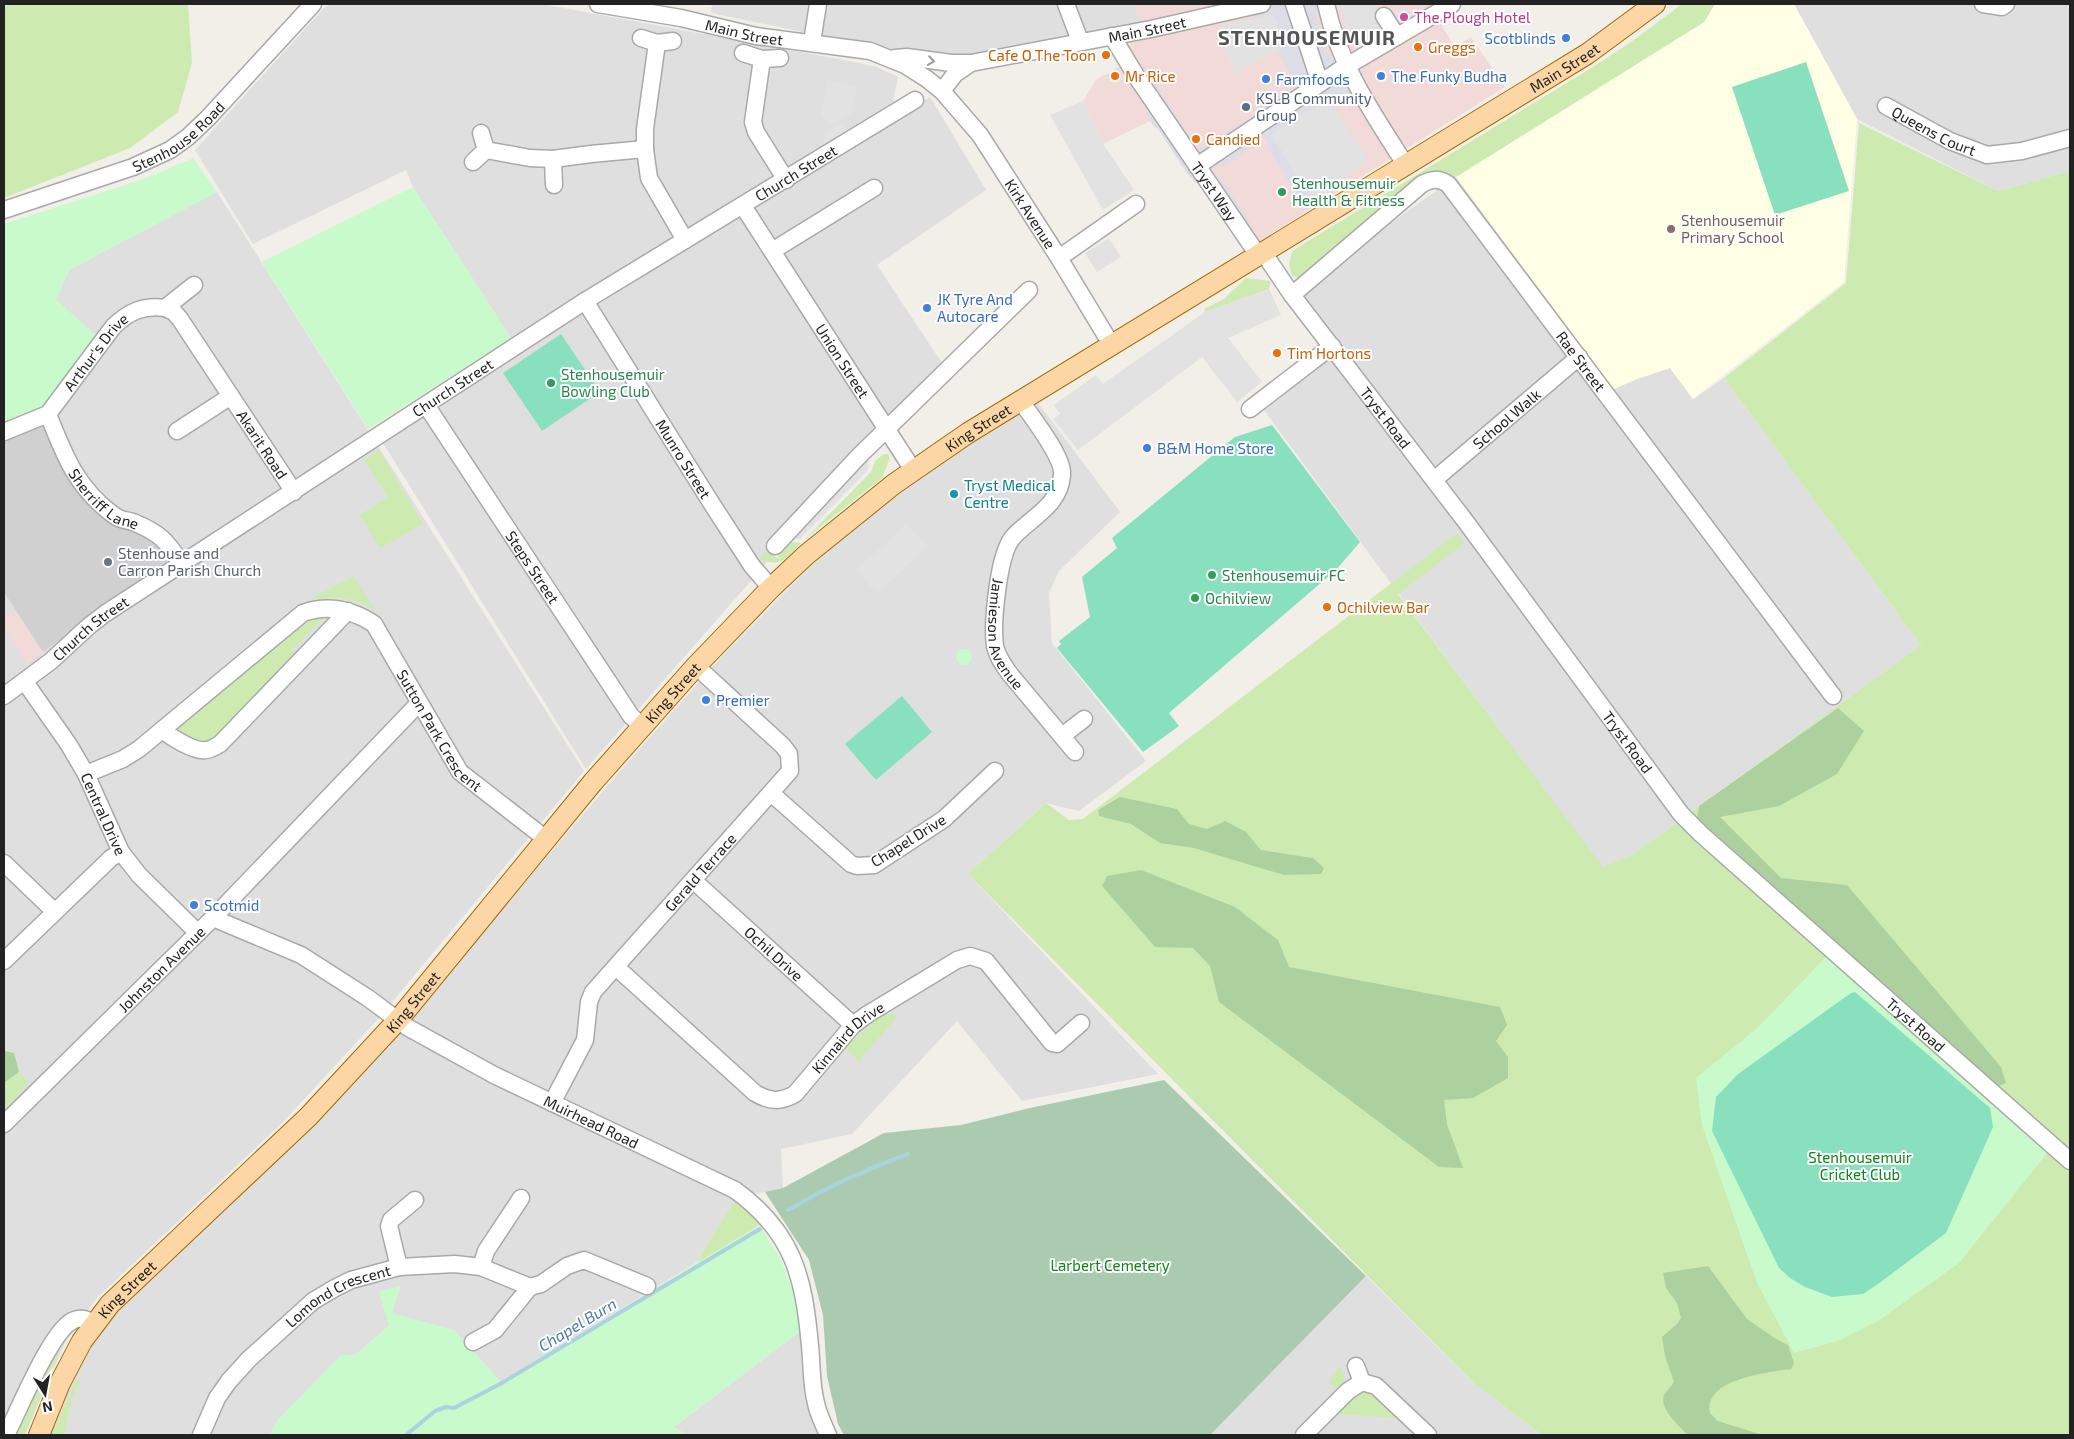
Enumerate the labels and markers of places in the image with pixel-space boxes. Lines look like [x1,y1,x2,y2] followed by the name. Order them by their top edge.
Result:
[1414,8,1531,26] place label: The Plough Hotel
[1398,11,1410,23] marker: The Plough Hotel
[1484,29,1556,47] place label: Scotblinds
[1560,32,1572,44] marker: Scotblinds
[1428,38,1476,56] place label: Greggs
[1412,41,1424,53] marker: Greggs
[988,46,1096,64] place label: Cafe O The Toon
[1100,49,1112,61] marker: Cafe O The Toon
[1125,67,1175,85] place label: Mr Rice
[1391,67,1507,85] place label: The Funky Budha
[1109,70,1121,82] marker: Mr Rice
[1276,70,1350,88] place label: Farmfoods
[1375,70,1387,82] marker: The Funky Budha
[1260,73,1272,85] marker: Farmfoods
[1256,89,1372,124] place label: KSLB Community Group
[1240,101,1252,113] marker: KSLB Community Group
[1206,130,1260,148] place label: Candied
[1190,133,1202,145] marker: Candied
[1292,174,1405,209] place label: Stenhousemuir Health & Fitness
[1276,186,1288,198] marker: Stenhousemuir Health & Fitness
[1681,211,1785,246] place label: Stenhousemuir Primary School
[1665,223,1677,235] marker: Stenhousemuir Primary School
[937,290,1013,325] place label: JK Tyre And Autocare
[921,302,933,314] marker: JK Tyre And Autocare
[1287,344,1371,362] place label: Tim Hortons
[1271,347,1283,359] marker: Tim Hortons
[561,365,665,400] place label: Stenhousemuir Bowling Club
[545,377,557,389] marker: Stenhousemuir Bowling Club
[1157,439,1274,457] place label: B&M Home Store
[1141,442,1153,454] marker: B&M Home Store
[964,476,1056,511] place label: Tryst Medical Centre
[948,488,960,500] marker: Tryst Medical Centre
[118,544,261,579] place label: Stenhouse and Carron Parish Church
[102,556,114,568] marker: Stenhouse and Carron Parish Church
[1222,566,1346,584] place label: Stenhousemuir FC
[1206,569,1218,581] marker: Stenhousemuir FC
[1205,589,1271,607] place label: Ochilview
[1189,592,1201,604] marker: Ochilview
[1337,598,1430,616] place label: Ochilview Bar
[1321,601,1333,613] marker: Ochilview Bar
[716,691,770,709] place label: Premier
[700,694,712,706] marker: Premier
[204,896,259,914] place label: Scotmid
[188,899,200,911] marker: Scotmid

